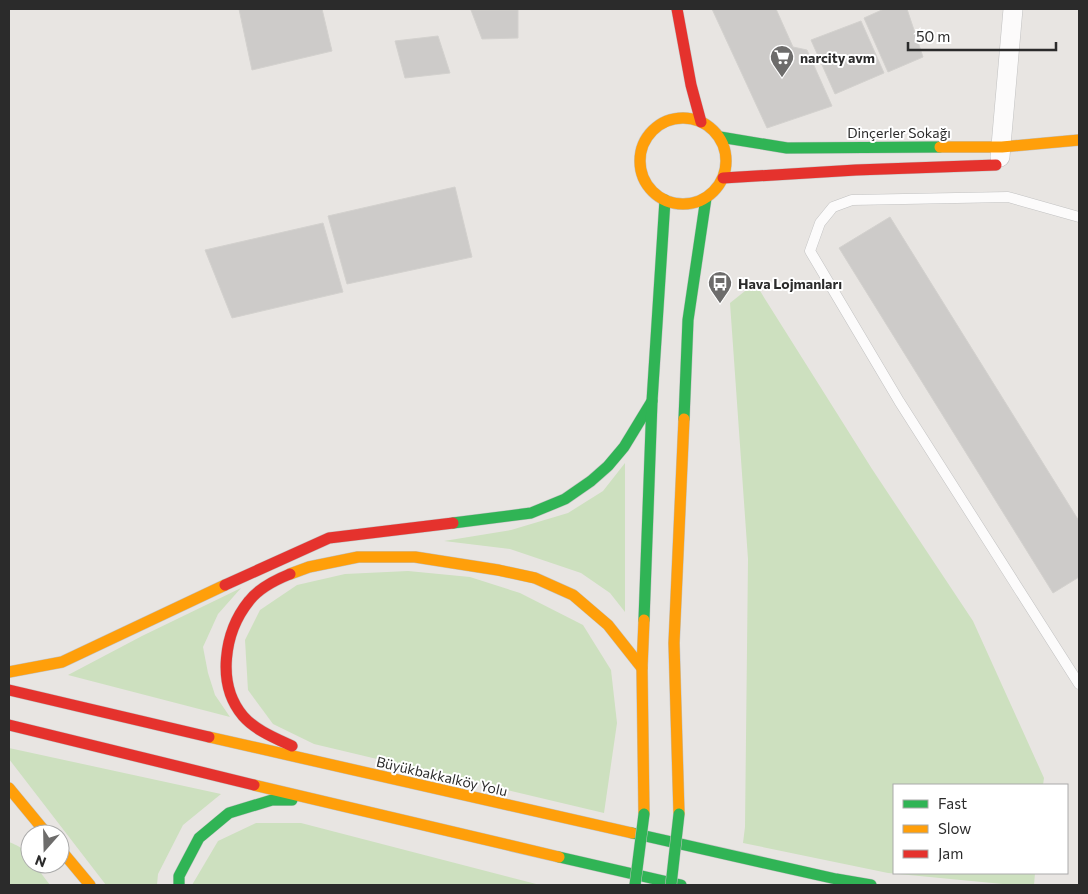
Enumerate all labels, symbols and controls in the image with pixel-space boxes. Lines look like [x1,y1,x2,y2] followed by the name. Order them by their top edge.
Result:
[908,20,1056,52] scale bar
[916,27,950,45] text: 50 m
[769,44,795,78] supermarket icon: narcity avm
[800,49,875,66] place label: narcity avm
[847,124,951,141] street label: Dinçerler Sokağı
[707,270,733,304] bus stop icon: Hava Lojmanları
[738,275,842,292] place label: Hava Lojmanları
[375,753,509,799] street label: Büyükbakkalköy Yolu
[893,784,1068,874] legend
[938,794,967,812] text: Fast
[938,819,971,837] text: Slow
[20,824,70,874] north arrow
[938,844,963,862] text: Jam
[33,852,48,871] text: N

